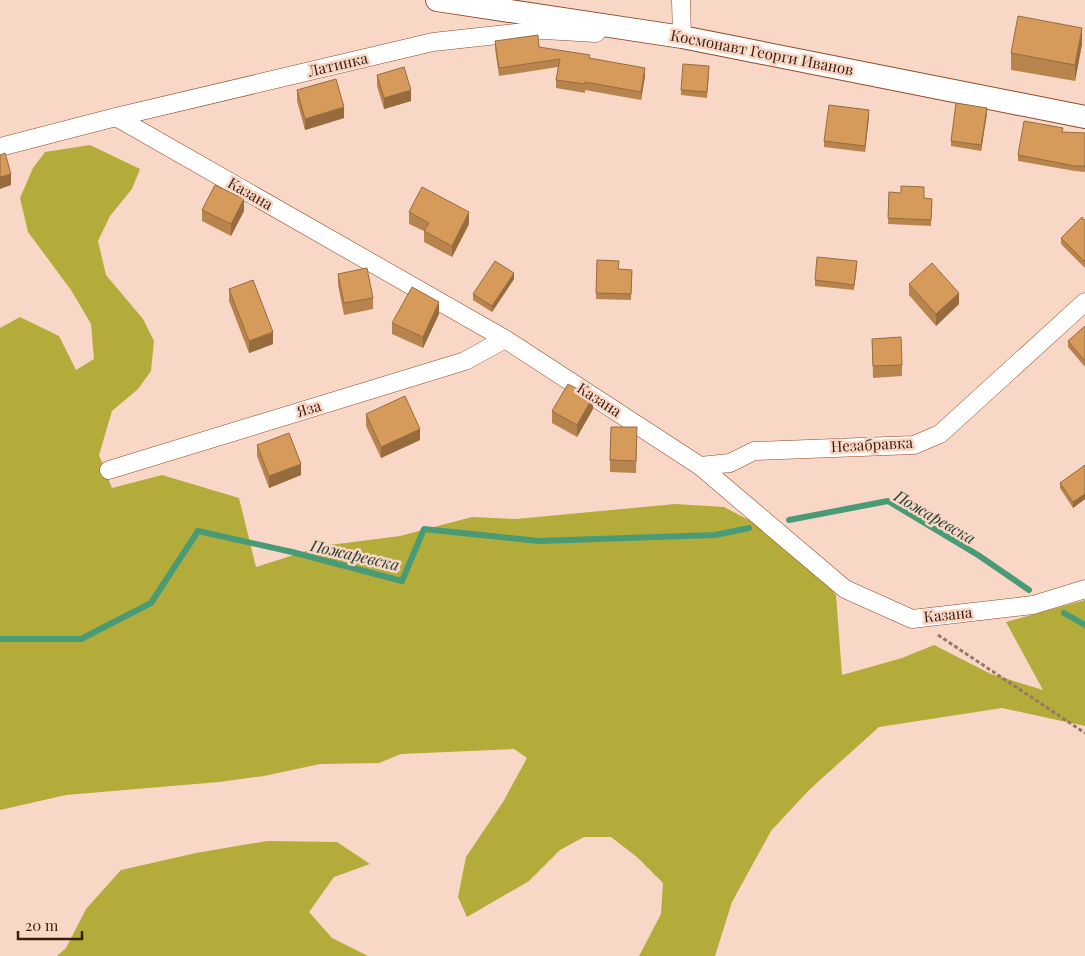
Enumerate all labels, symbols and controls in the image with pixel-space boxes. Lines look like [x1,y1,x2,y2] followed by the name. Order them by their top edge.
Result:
[669,24,855,80] street label: Космонавт Георги Иванов
[305,47,370,81] street label: Латинка
[224,172,277,214] street label: Казана
[574,377,626,421] street label: Казана
[293,395,324,421] street label: Яза
[830,432,914,456] street label: Незабравка
[890,484,980,548] water label: Пожаревска
[308,534,402,575] water label: Пожаревска
[923,601,974,626] street label: Казана
[18,908,81,940] scale bar
[25,915,59,935] text: 20 m

